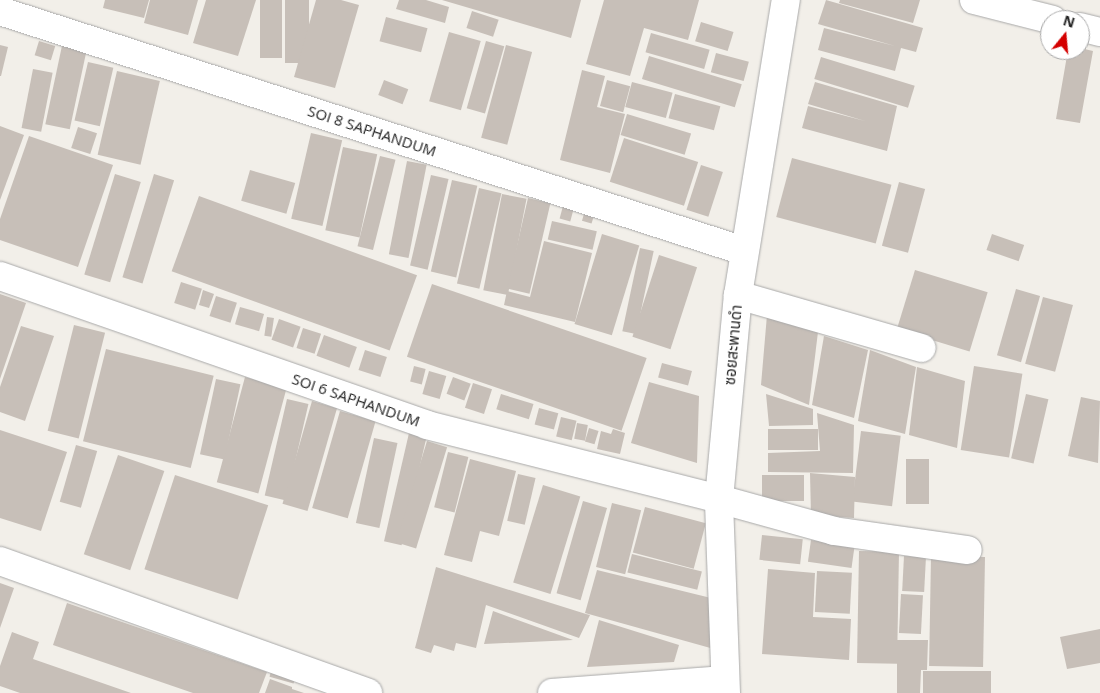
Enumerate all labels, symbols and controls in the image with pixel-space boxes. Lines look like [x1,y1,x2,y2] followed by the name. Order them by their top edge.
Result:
[1040,10,1090,60] north arrow
[1061,10,1077,32] text: N
[305,102,439,160] street label: SOI 8 SAPHANDUM
[721,304,745,386] street label: ซอยสะพานดำ
[290,370,422,430] street label: SOI 6 SAPHANDUM

